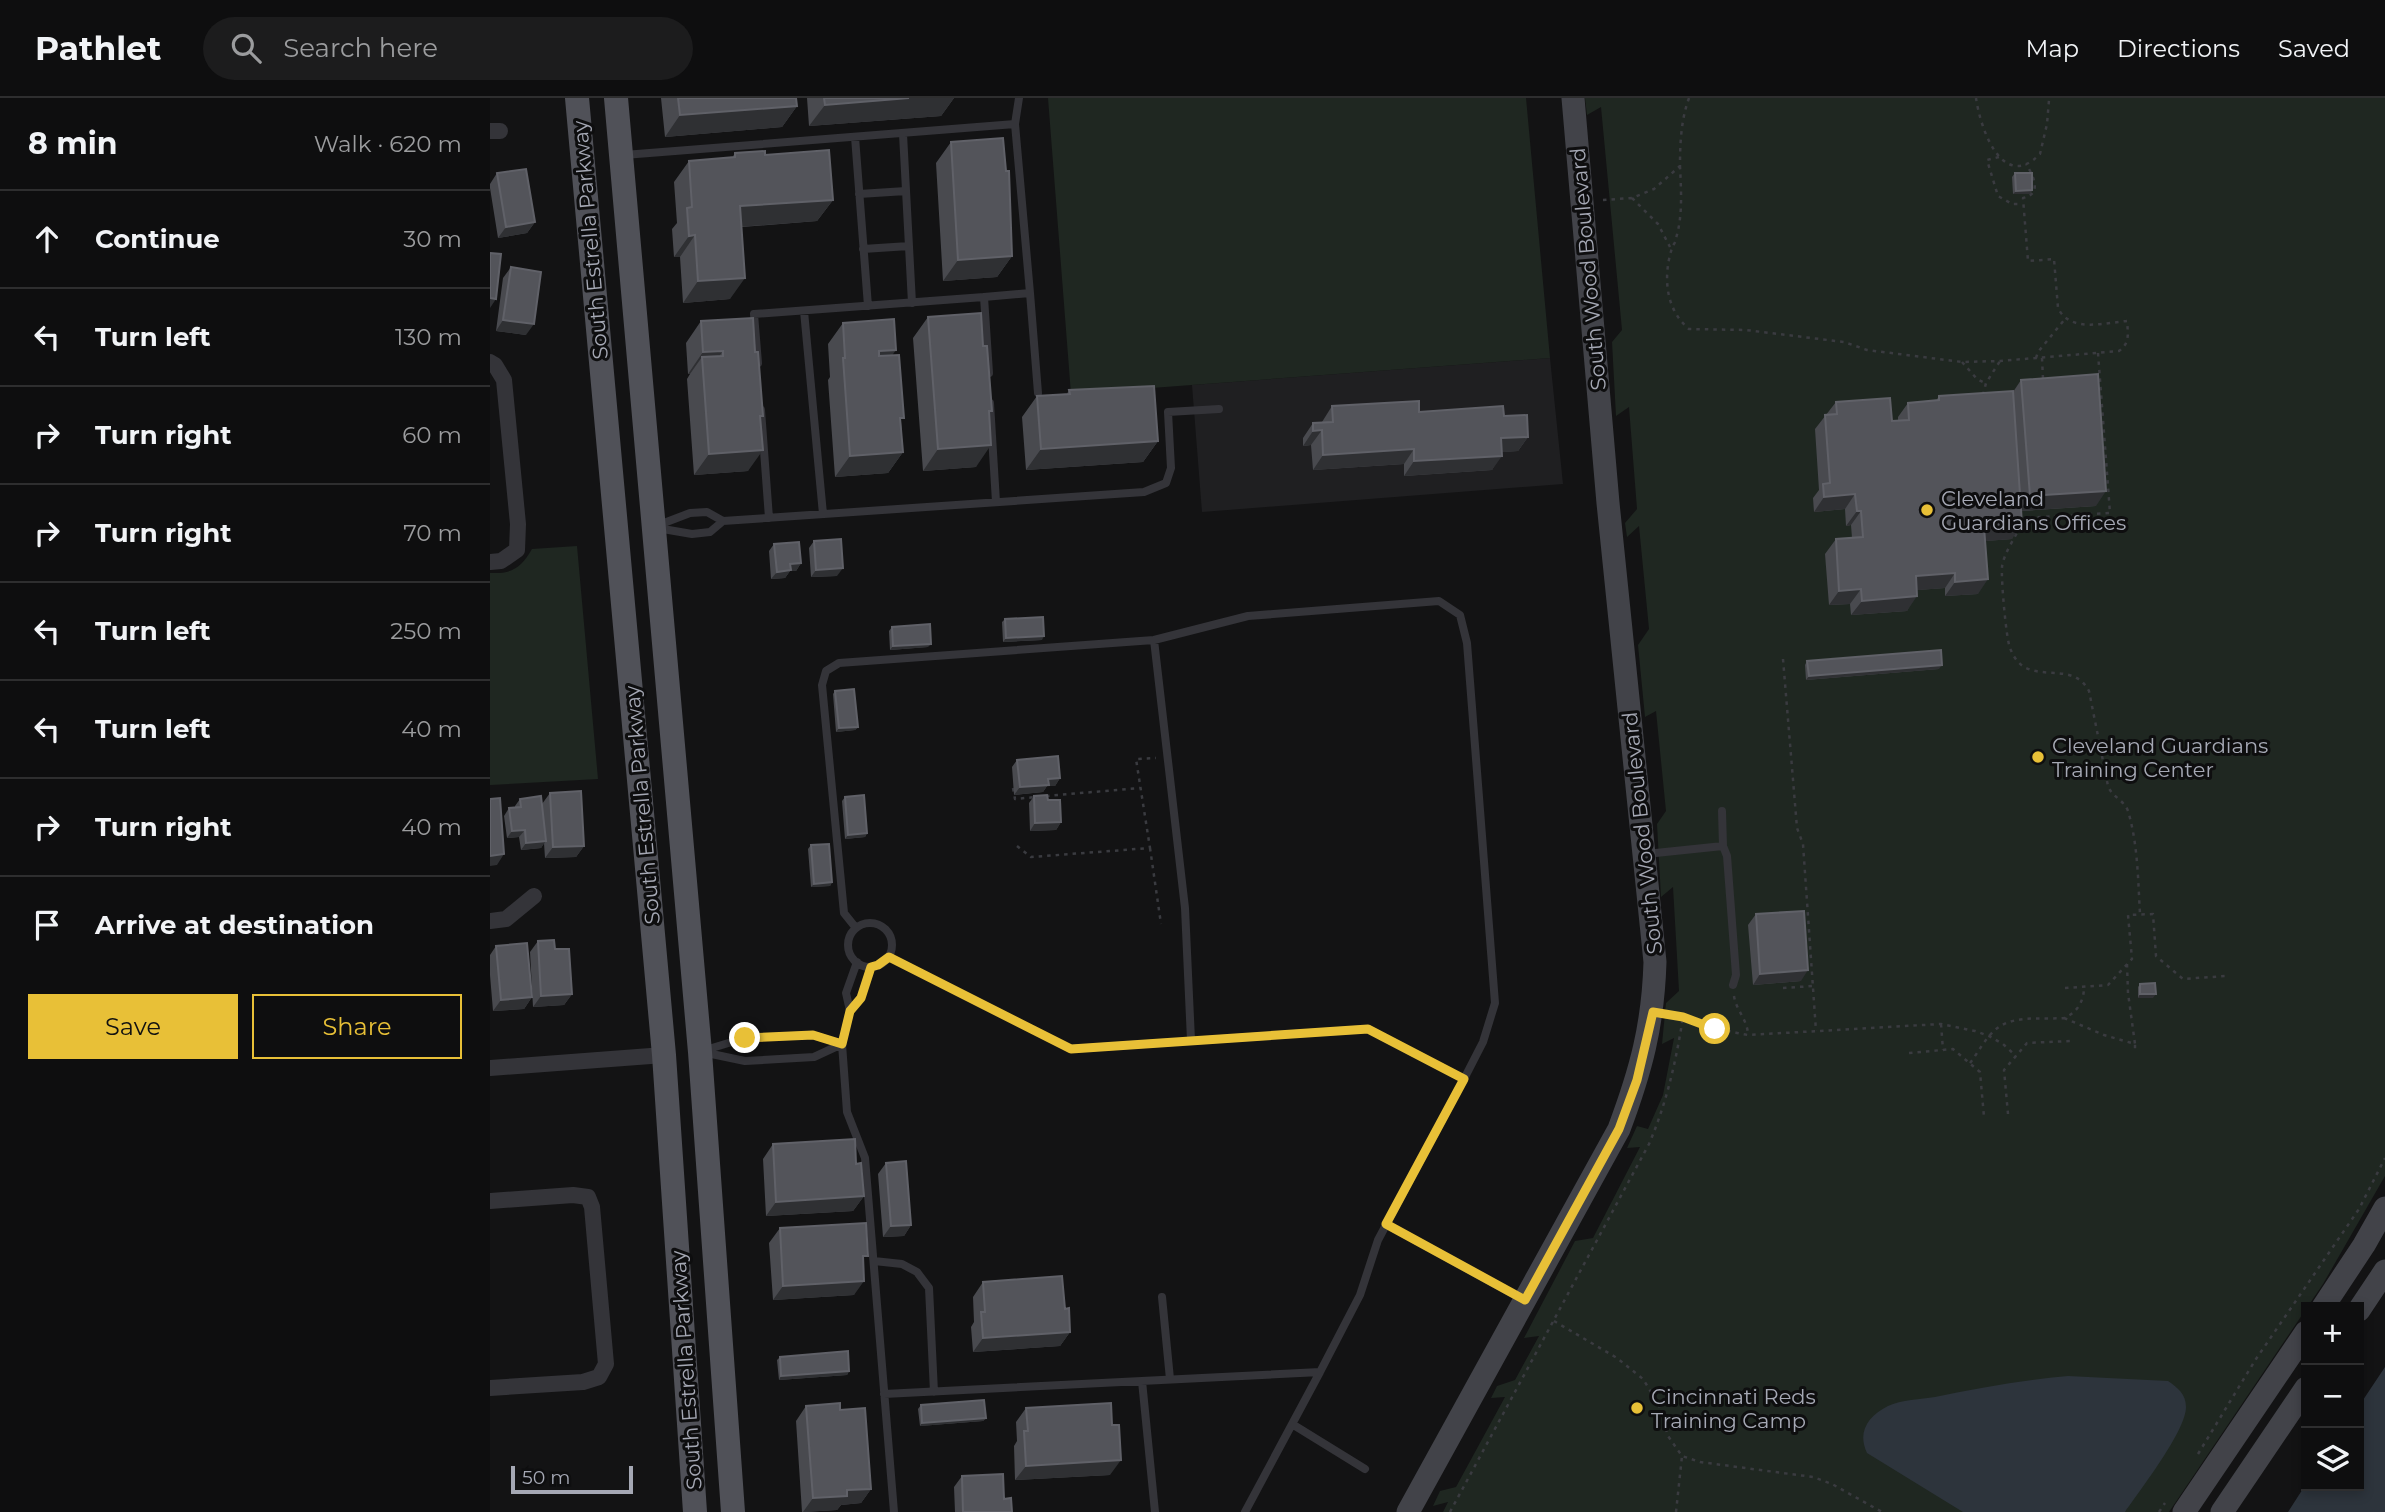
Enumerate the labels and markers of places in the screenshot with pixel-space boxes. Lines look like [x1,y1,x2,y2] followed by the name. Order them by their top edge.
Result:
[1941,486,2126,535] place label: Cleveland Guardians Offices
[1919,502,1935,518] marker: Cleveland Guardians Offices
[2052,733,2268,782] place label: Cleveland Guardians Training Center
[2030,749,2046,765] marker: Cleveland Guardians Training Center
[1651,1384,1816,1433] place label: Cincinnati Reds Training Camp
[1629,1400,1645,1416] marker: Cincinnati Reds Training Camp

